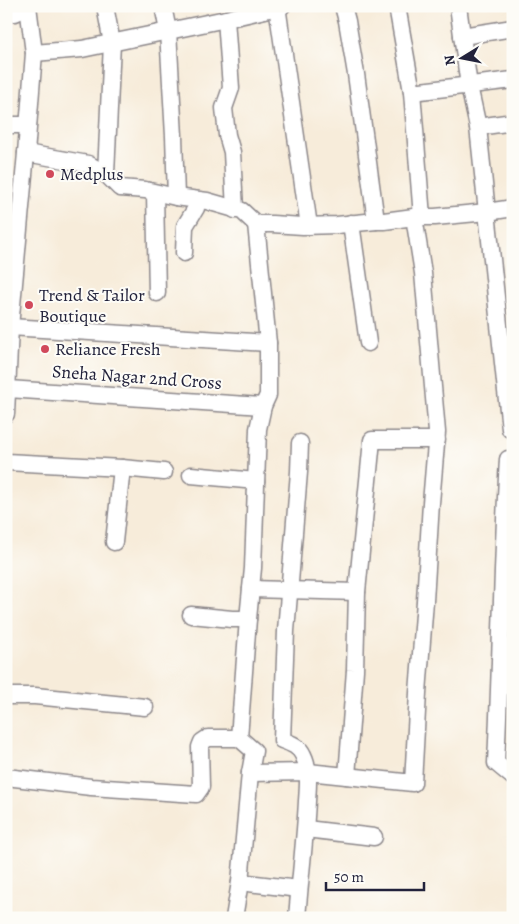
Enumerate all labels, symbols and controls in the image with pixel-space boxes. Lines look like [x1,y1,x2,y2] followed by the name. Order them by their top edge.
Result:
[436,32,486,82] north arrow
[439,53,460,67] text: N
[60,162,124,186] place label: Medplus
[44,168,56,180] marker: Medplus
[39,283,145,328] place label: Trend & Tailor Boutique
[23,299,35,311] marker: Trend & Tailor Boutique
[55,337,161,361] place label: Reliance Fresh
[39,343,51,355] marker: Reliance Fresh
[51,359,223,395] street label: Sneha Nagar 2nd Cross
[326,859,424,891] scale bar
[334,867,364,887] text: 50 m

